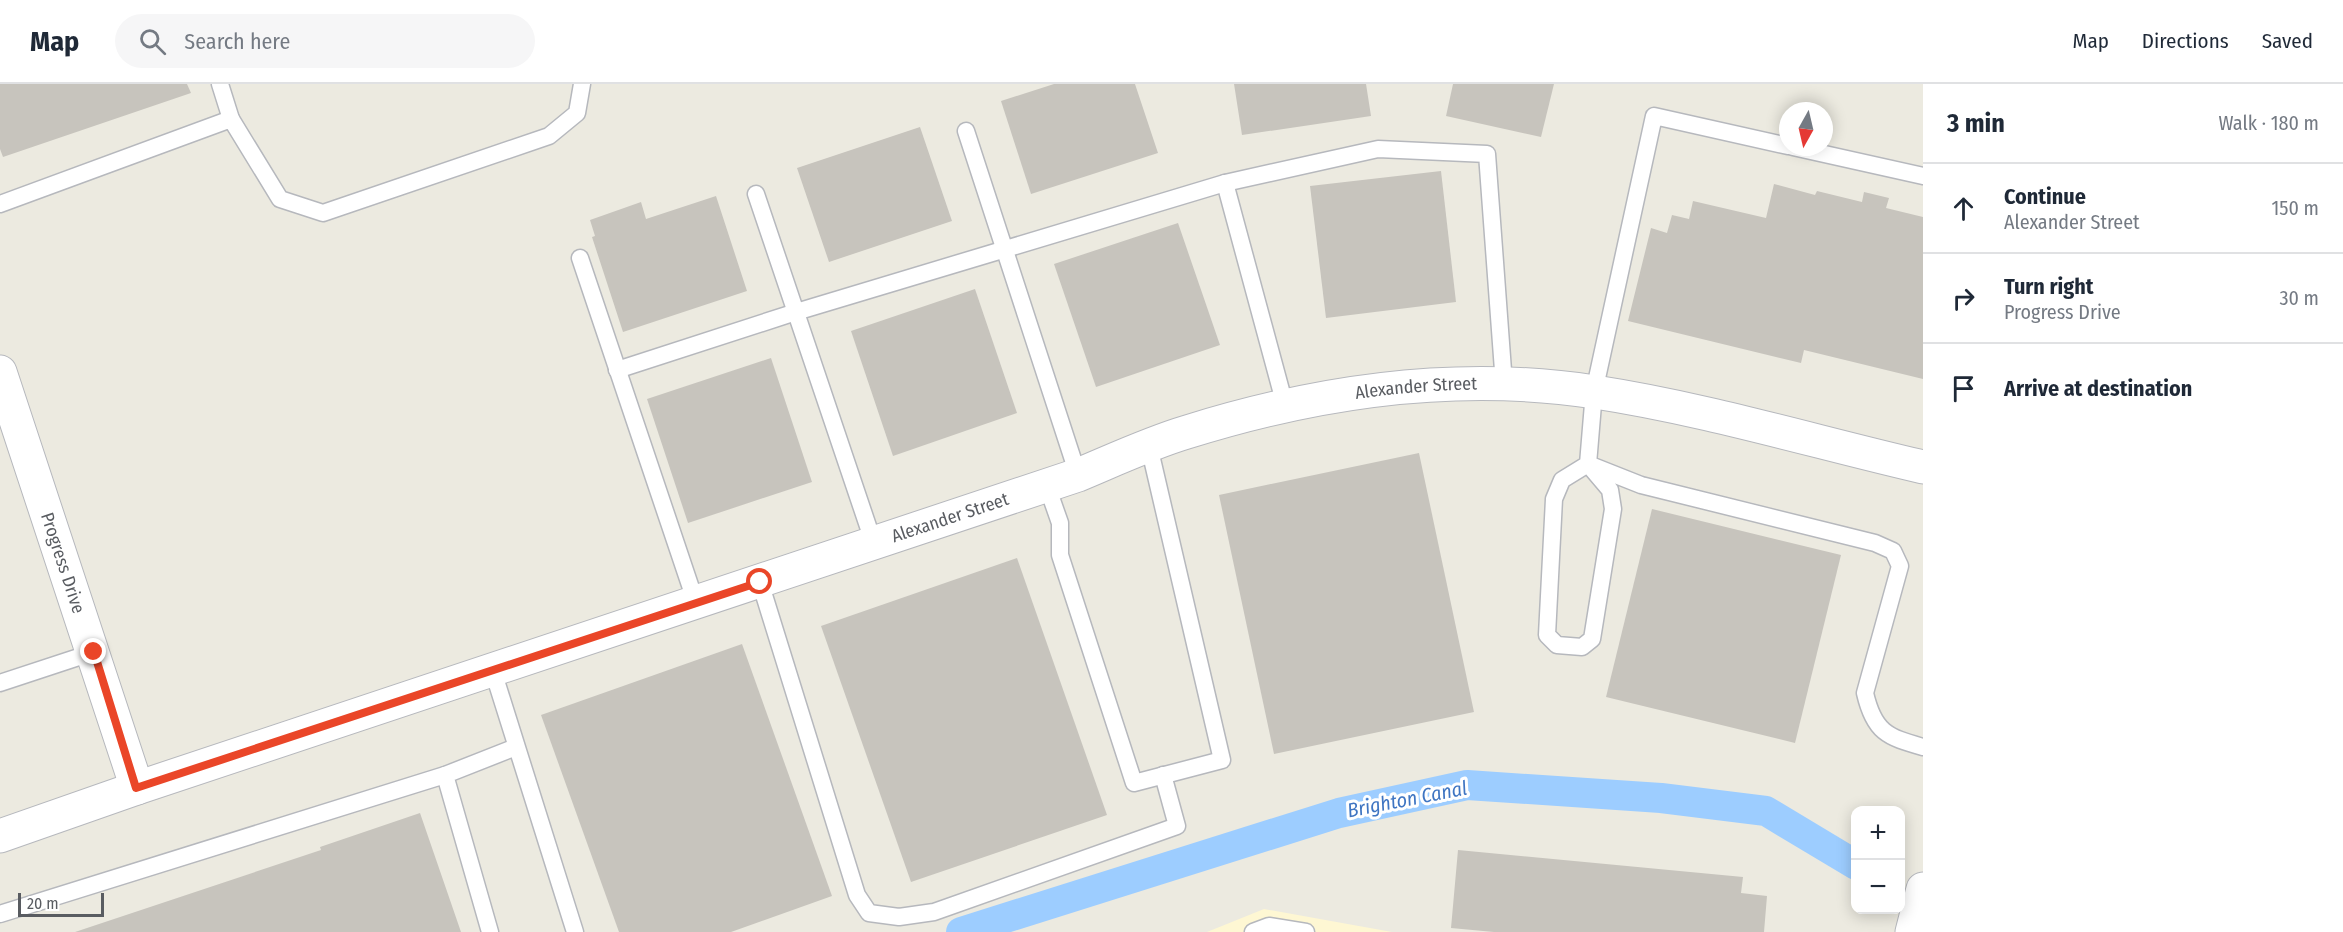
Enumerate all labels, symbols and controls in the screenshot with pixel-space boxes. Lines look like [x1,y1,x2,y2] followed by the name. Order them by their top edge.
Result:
[115,14,535,68] search box
[30,25,79,58] text: Map
[136,25,169,58] icon: search
[184,28,290,55] text: Search here
[2072,28,2109,54] text: Map
[2142,28,2229,54] text: Directions
[2262,28,2313,54] text: Saved
[1779,102,1833,156] north arrow
[1947,108,2005,139] text: 3 min
[2218,111,2319,135] text: Walk · 180 m
[2004,183,2086,210] text: Continue
[1947,192,1980,225] icon: ahead
[2272,196,2319,220] text: 150 m
[2004,210,2140,234] text: Alexander Street
[2004,273,2093,300] text: Turn right
[1947,282,1980,315] icon: right
[2279,286,2319,310] text: 30 m
[2004,300,2121,324] text: Progress Drive
[1947,372,1980,405] icon: arrive
[1354,373,1477,404] street label: Alexander Street
[2004,375,2192,402] text: Arrive at destination
[889,488,1012,547] street label: Alexander Street
[36,510,90,616] street label: Progress Drive
[746,568,772,594] route start
[80,638,106,664] route end
[1345,776,1469,822] water label: Brighton Canal
[1851,806,1905,914] map controls
[1851,806,1905,860] button: +
[1851,860,1905,914] button: −
[18,890,104,918] scale bar
[27,894,58,913] text: 20 m

